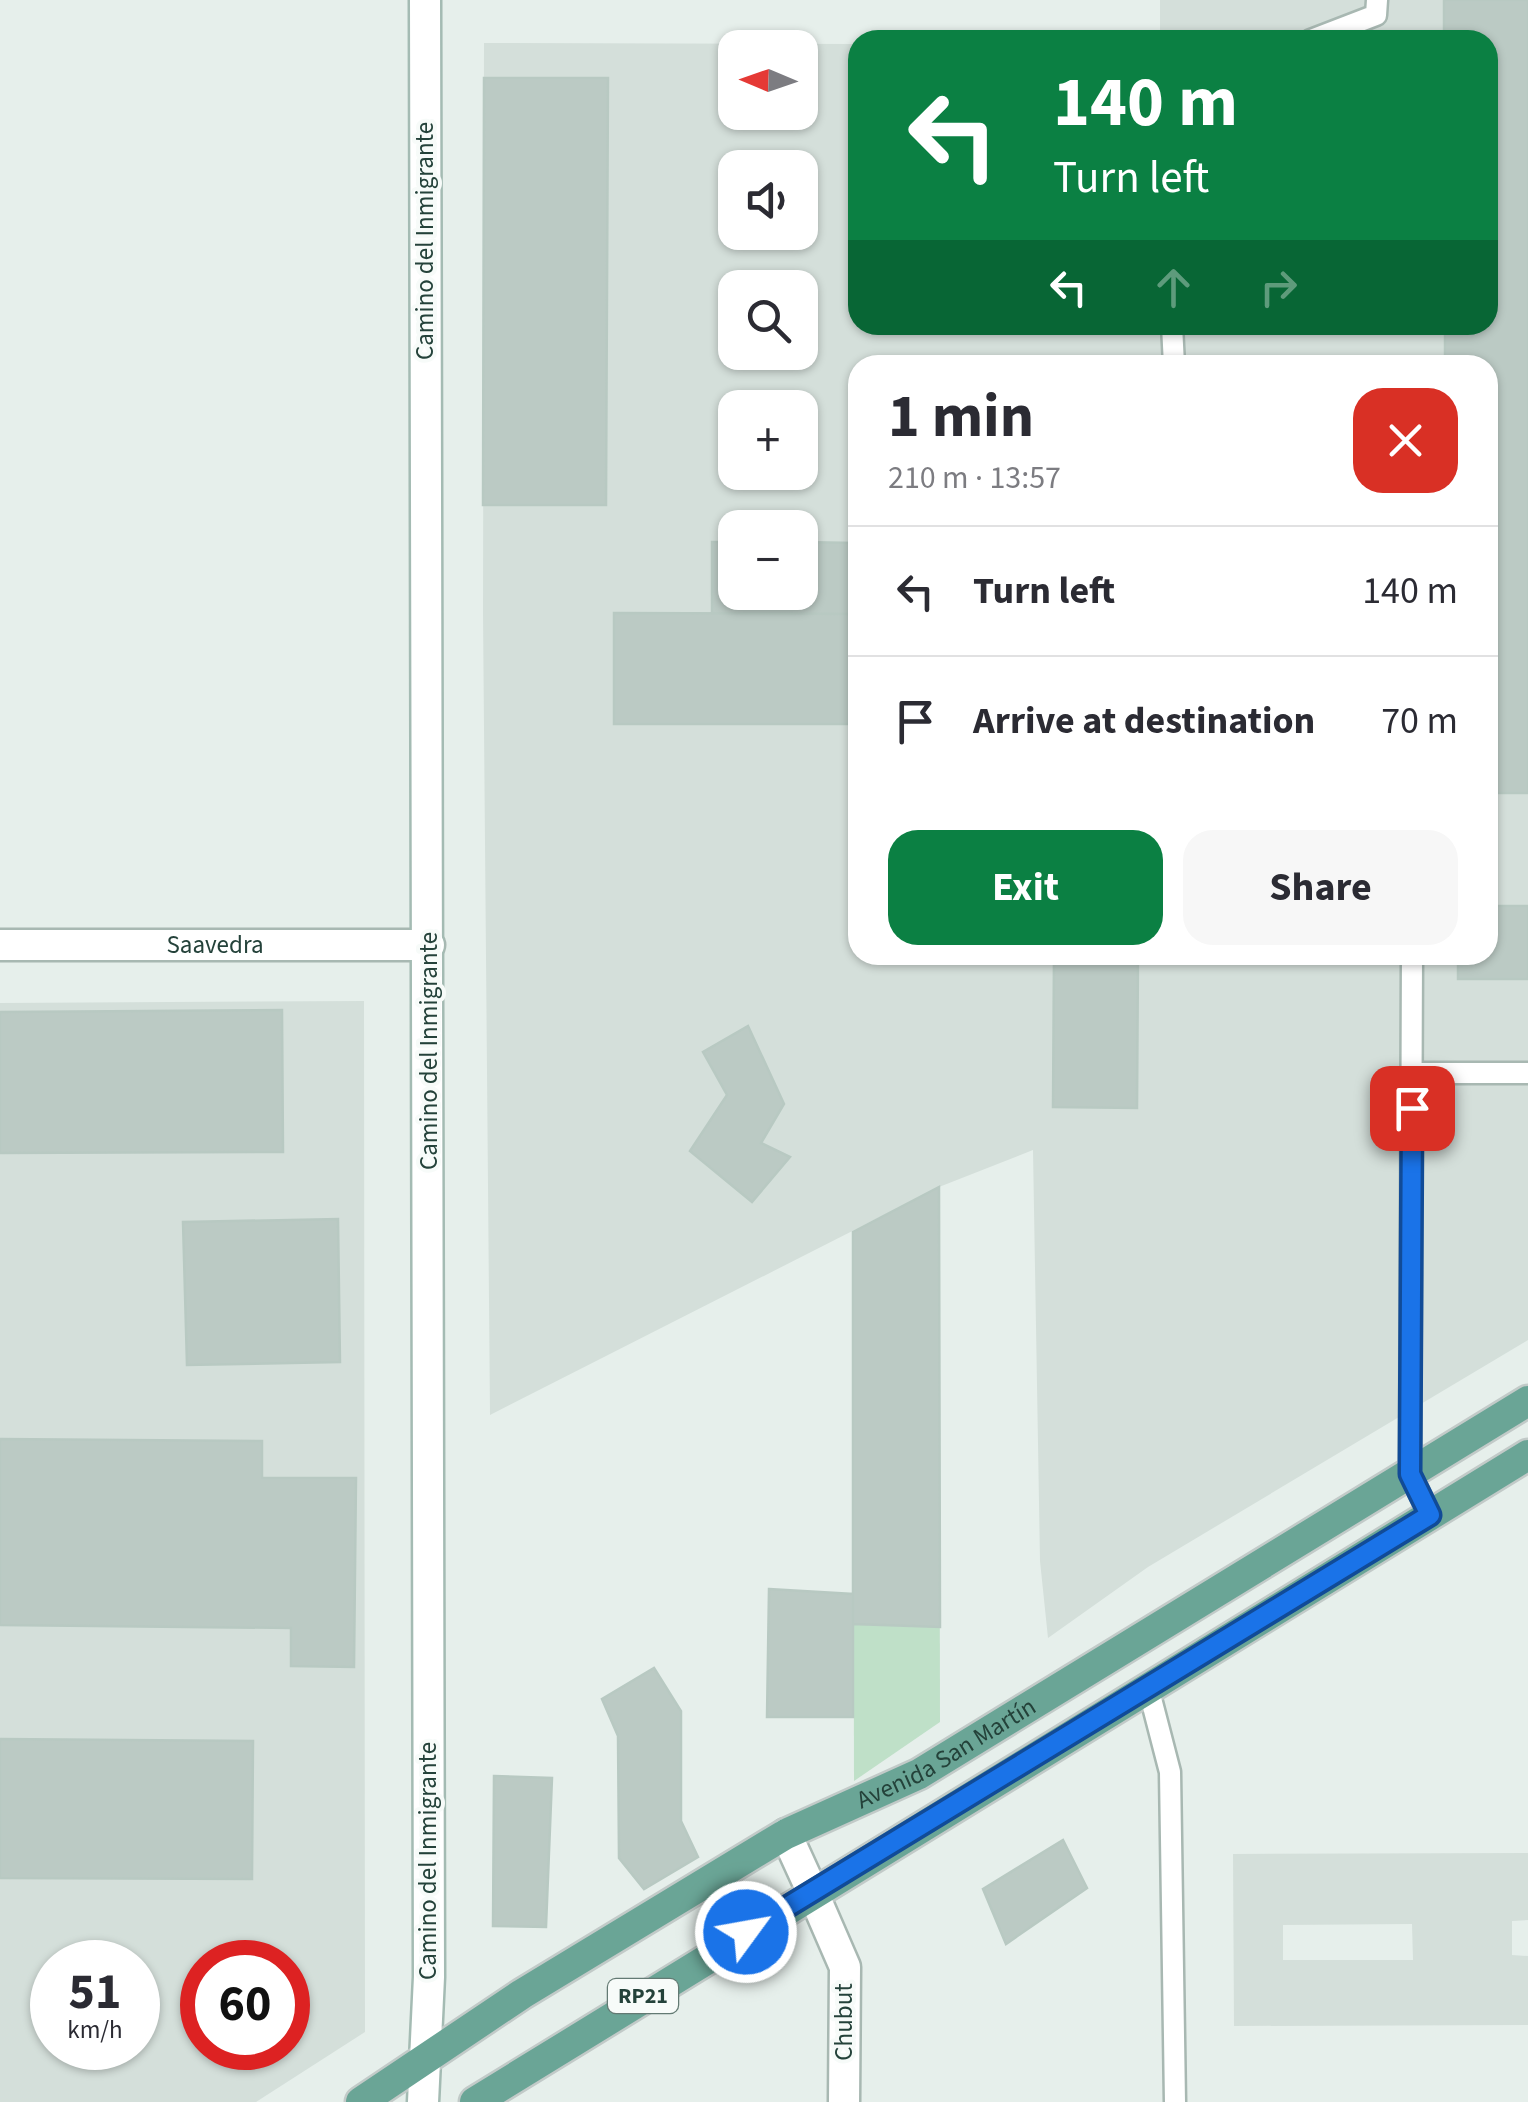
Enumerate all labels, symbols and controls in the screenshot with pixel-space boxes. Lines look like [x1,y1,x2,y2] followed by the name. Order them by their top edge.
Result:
[718,30,818,130] north arrow
[718,30,818,610] map controls
[1053,53,1238,153] text: 140 m
[888,70,1018,200] icon: left
[407,122,443,360] street label: Camino del Inmigrante
[1053,146,1209,210] text: Turn left
[718,150,818,250] button: sound
[1041,260,1096,315] icon: left
[1146,260,1201,315] icon: ahead
[1251,260,1306,315] icon: right
[718,270,818,370] button: search
[888,375,1034,460] text: 1 min
[1353,388,1458,493] button: close
[718,390,818,490] button: +
[888,455,1061,501] text: 210 m · 13:57
[718,510,818,610] button: −
[888,564,943,619] icon: left
[973,564,1115,618] text: Turn left
[1362,564,1458,618] text: 140 m
[888,694,943,749] icon: arrive
[973,694,1315,748] text: Arrive at destination
[1381,694,1458,748] text: 70 m
[888,830,1163,945] button: Exit
[1183,830,1458,945] button: Share
[166,927,264,963] street label: Saavedra
[411,932,447,1170] street label: Camino del Inmigrante
[1370,1066,1455,1151] pin
[1385,1081,1440,1136] icon: arrive
[850,1689,1043,1818] street label: Avenida San Martín
[410,1742,446,1980] street label: Camino del Inmigrante
[694,1880,798,1984] position arrow
[180,1940,310,2070] speed limit sign: 60
[69,1957,121,2028] text: 51
[608,1979,678,2013] road number: RP21
[826,1983,862,2061] street label: Chubut
[67,2012,123,2048] text: km/h

